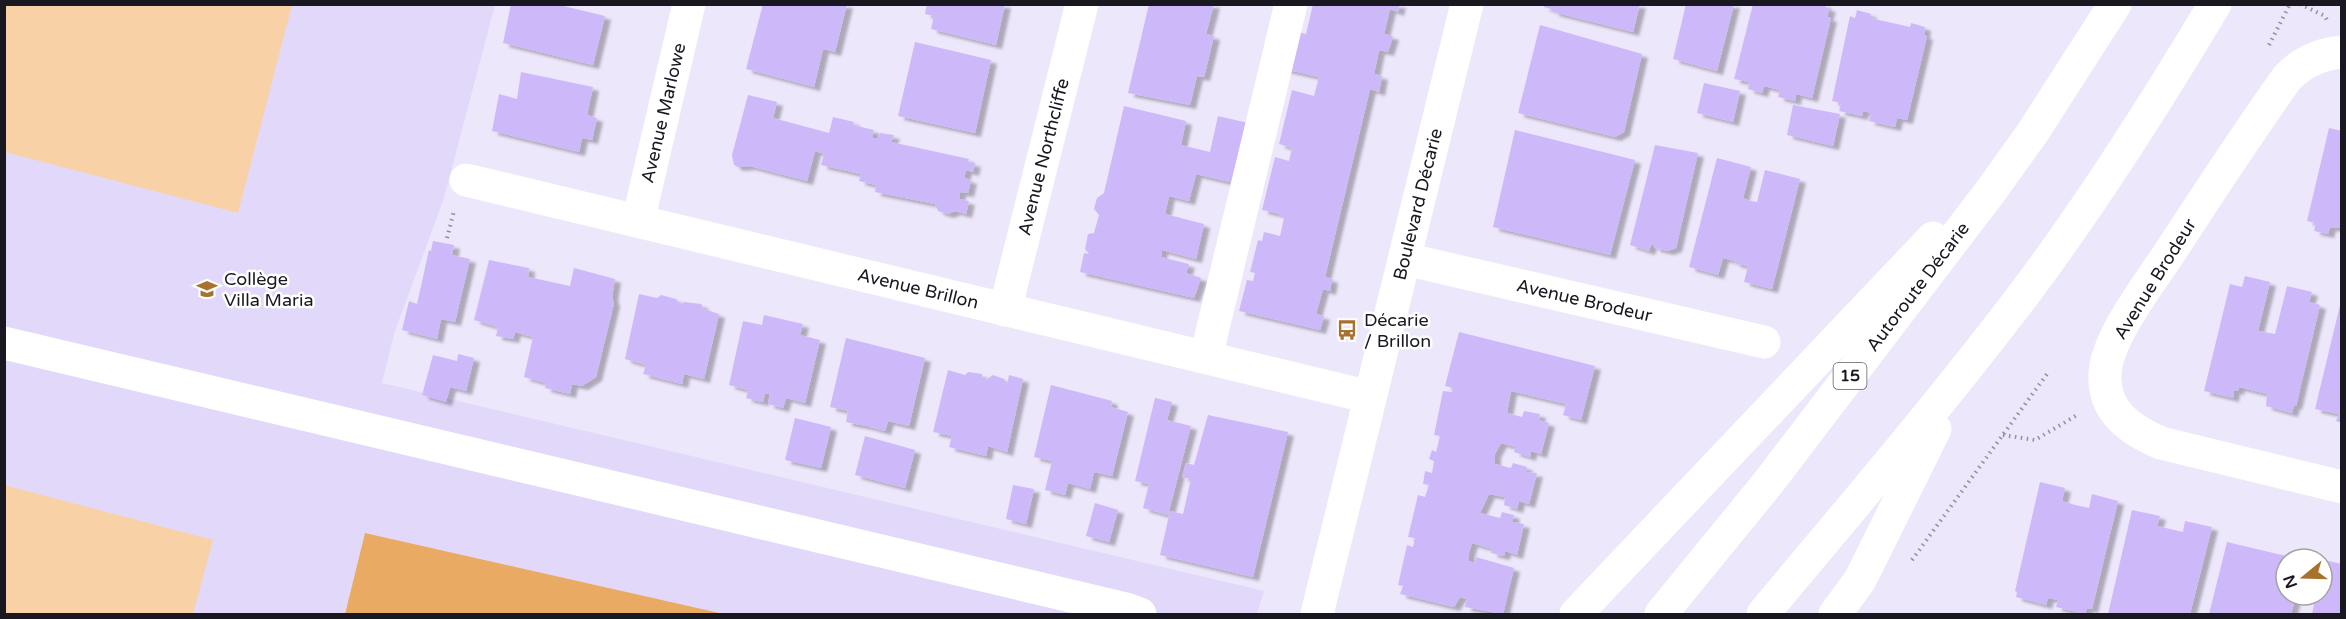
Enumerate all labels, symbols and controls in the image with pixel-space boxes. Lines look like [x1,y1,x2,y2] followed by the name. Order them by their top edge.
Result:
[636,41,690,185] street label: Avenue Marlowe
[1013,76,1074,238] street label: Avenue Northcliffe
[1388,126,1447,283] street label: Boulevard Décarie
[2109,214,2201,344] street label: Avenue Brodeur
[1861,218,1974,356] street label: Autoroute Décarie
[855,263,981,314] street label: Avenue Brillon
[224,268,314,311] place label: Collège Villa Maria
[1514,274,1654,327] street label: Avenue Brodeur
[195,277,219,301] school or university icon: Collège Villa Maria
[1364,309,1431,352] place label: Décarie / Brillon
[1335,318,1359,342] bus stop icon: Décarie / Brillon
[1834,363,1866,389] road number: 15
[2274,547,2334,607] north arrow
[2279,572,2302,591] text: N

